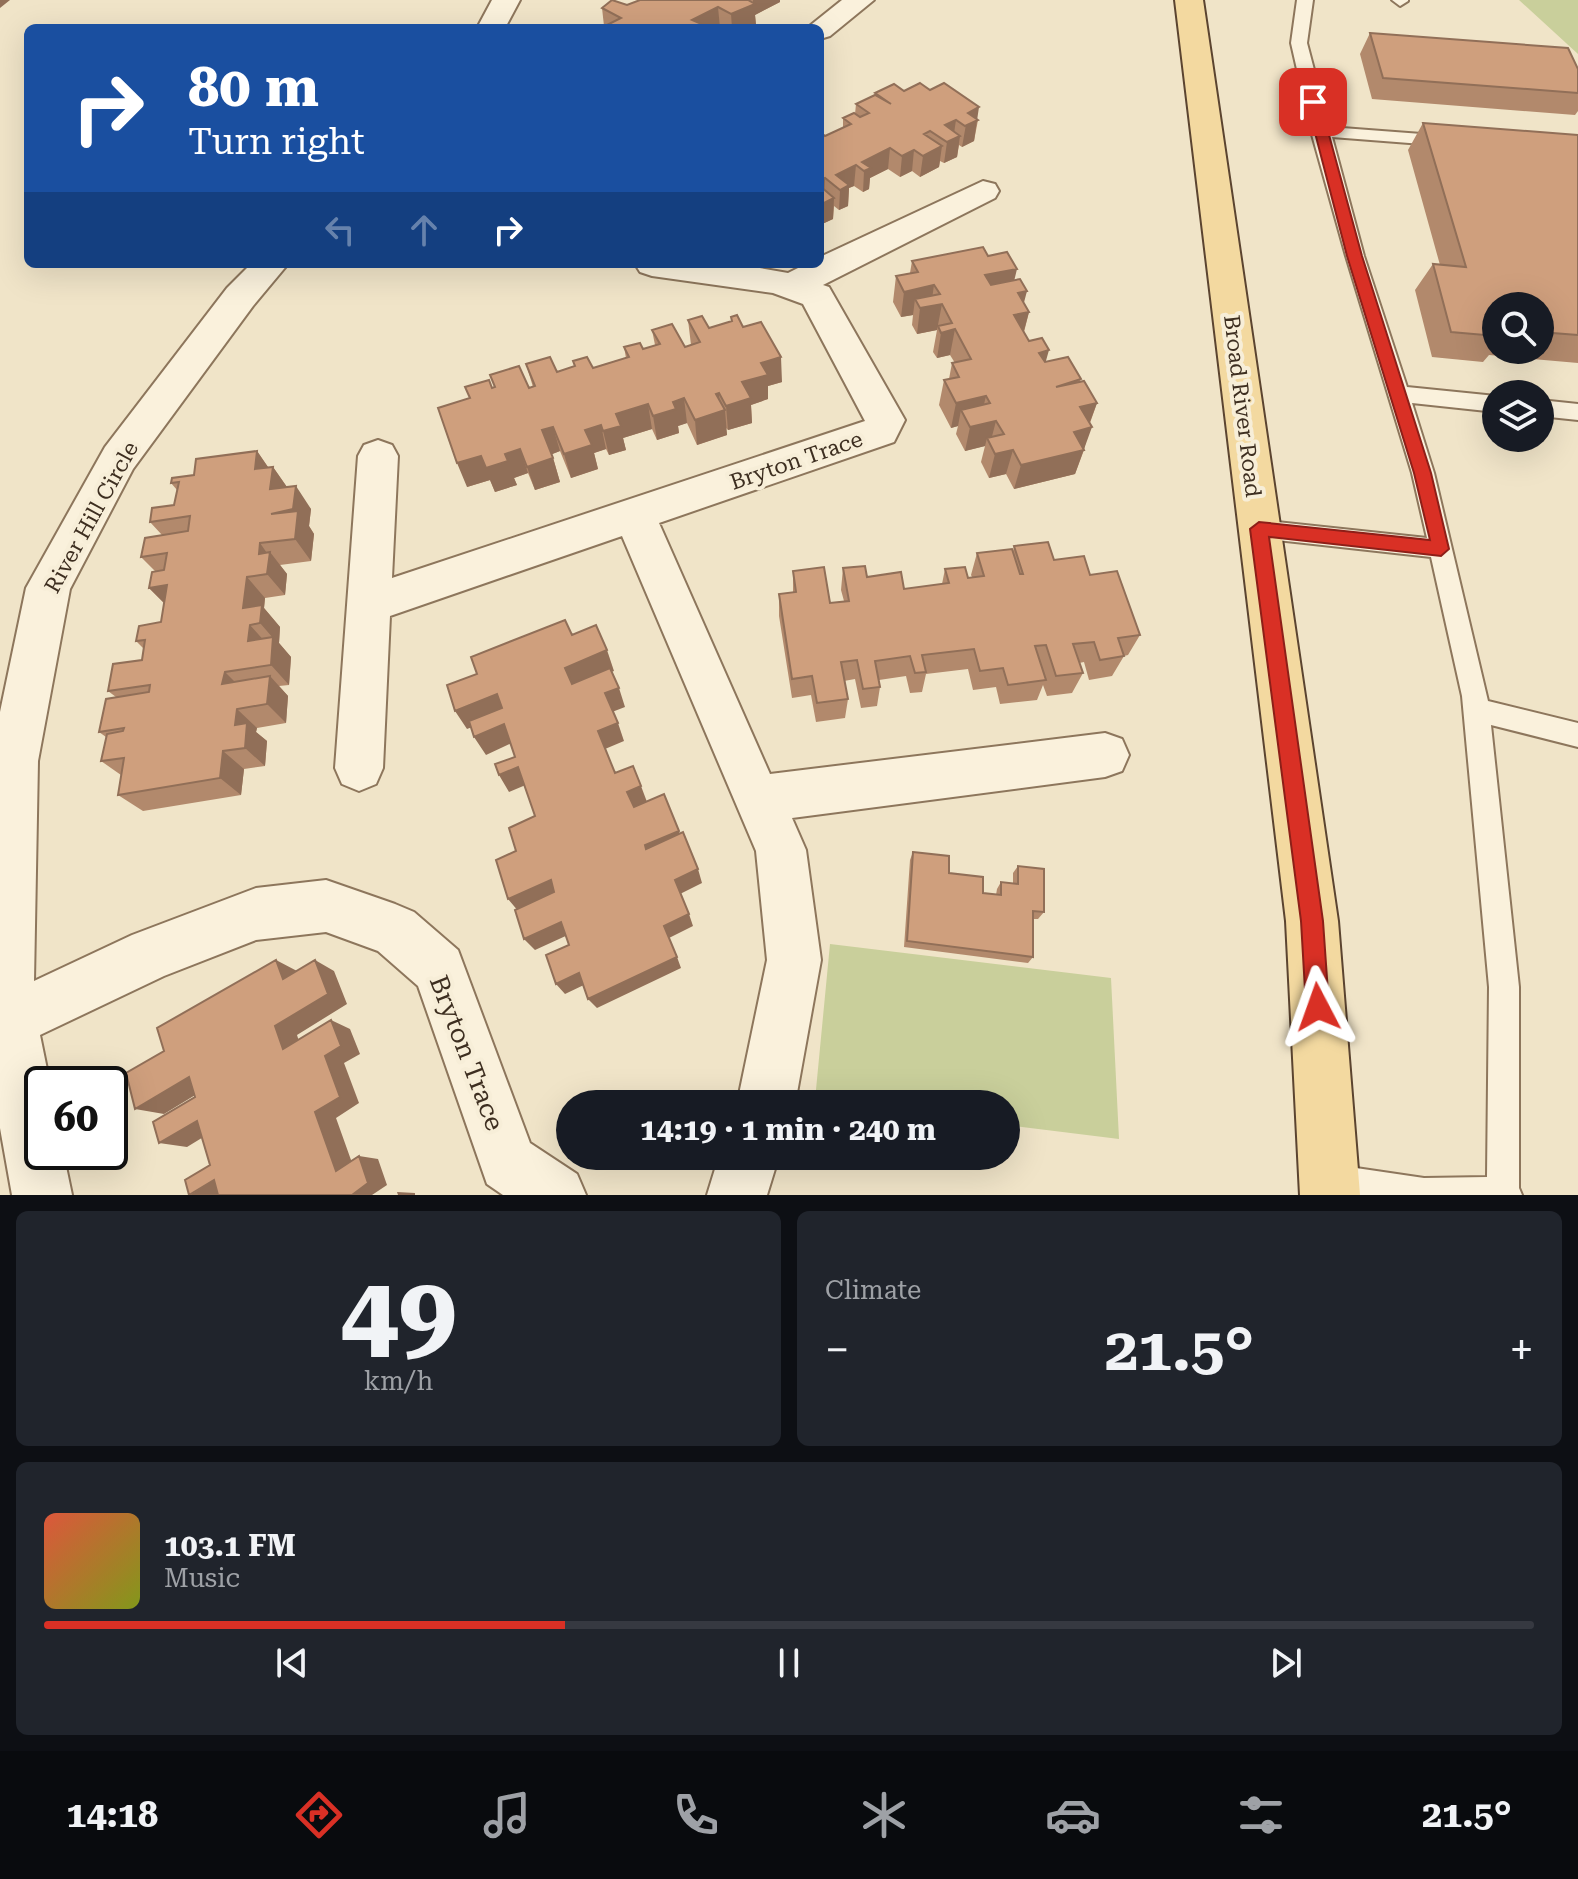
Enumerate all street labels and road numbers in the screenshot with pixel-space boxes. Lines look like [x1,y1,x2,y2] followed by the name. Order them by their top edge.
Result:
[1219,313,1266,499] street label: Broad River Road
[727,426,866,495] street label: Bryton Trace
[40,437,143,597] street label: River Hill Circle
[424,971,510,1135] street label: Bryton Trace

